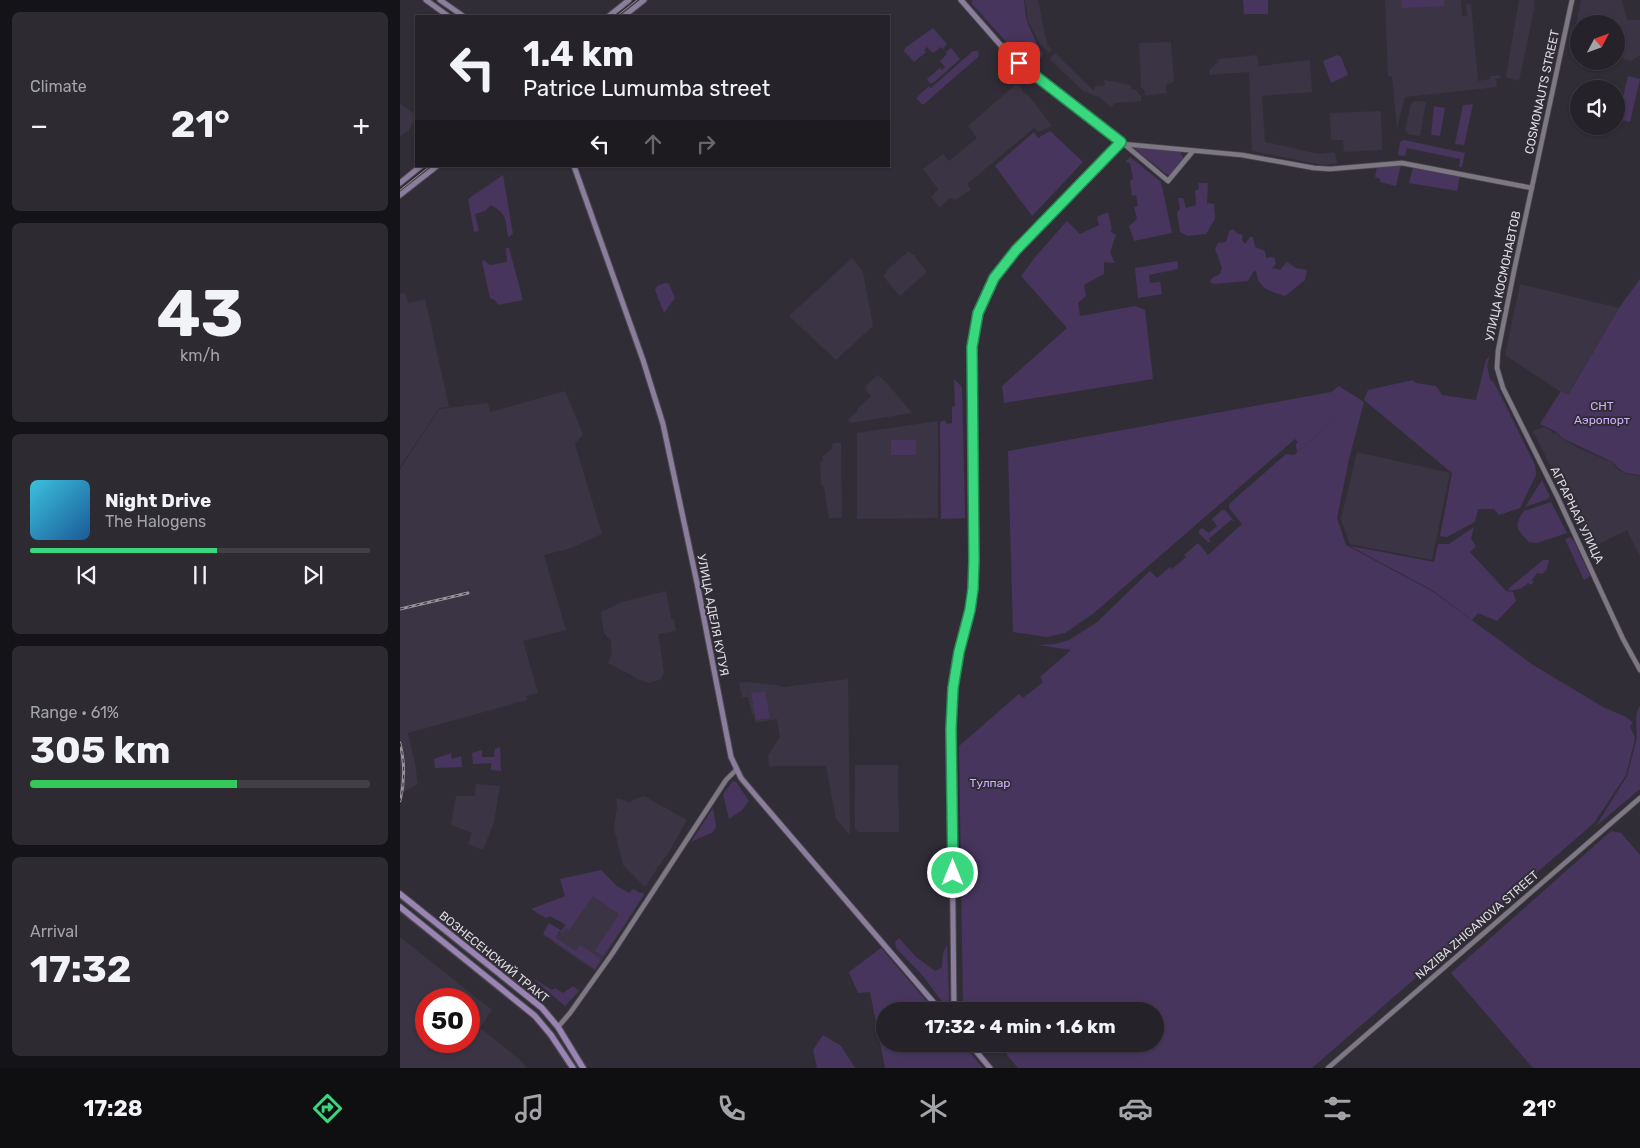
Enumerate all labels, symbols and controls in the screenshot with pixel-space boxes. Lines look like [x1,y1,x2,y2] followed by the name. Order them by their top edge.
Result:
[1570,15,1625,70] north arrow
[1570,15,1625,135] map controls
[1522,28,1562,155] street label: COSMONAUTS STREET
[523,33,634,75] text: 1.4 km
[440,35,505,100] icon: left
[998,42,1040,84] pin
[1005,49,1033,77] icon: arrive
[523,75,770,102] text: Patrice Lumumba street
[30,77,87,96] text: Climate
[1570,80,1625,135] button: sound
[171,101,230,147] text: 21°
[30,109,48,142] text: −
[353,109,370,142] text: +
[586,130,614,158] icon: left
[639,130,667,158] icon: ahead
[692,130,720,158] icon: right
[1482,210,1524,342] street label: УЛИЦА КОСМОНАВТОВ
[156,275,244,352] text: 43
[180,346,220,365] text: km/h
[1574,399,1630,427] park label: СНТ Аэропорт
[1547,464,1607,566] street label: АГРАРНАЯ УЛИЦА
[105,489,211,512] text: Night Drive
[105,512,206,531] text: The Halogens
[694,553,732,677] street label: УЛИЦА АДЕЛЯ КУТУЯ
[73,561,101,589] icon: previous
[186,561,214,589] icon: pause
[299,561,327,589] icon: next
[30,703,119,722] text: Range · 61%
[30,727,171,773] text: 305 km
[970,776,1011,790] park label: Тулпар
[926,846,978,898] position arrow
[1413,868,1541,982] street label: NAZIBA ZHIGANOVA STREET
[436,908,552,1006] street label: ВОЗНЕСЕНСКИЙ ТРАКТ
[30,922,78,941] text: Arrival
[30,946,132,992] text: 17:32
[415,988,480,1053] speed limit sign: 50
[924,1015,1116,1038] text: 17:32 · 4 min · 1.6 km
[310,1091,345,1126] icon: directions
[512,1091,547,1126] icon: music
[714,1091,749,1126] icon: phone
[916,1091,951,1126] icon: climate
[1118,1091,1153,1126] icon: car
[1320,1091,1355,1126] icon: filters
[84,1095,143,1122] text: 17:28
[1522,1095,1556,1122] text: 21°

